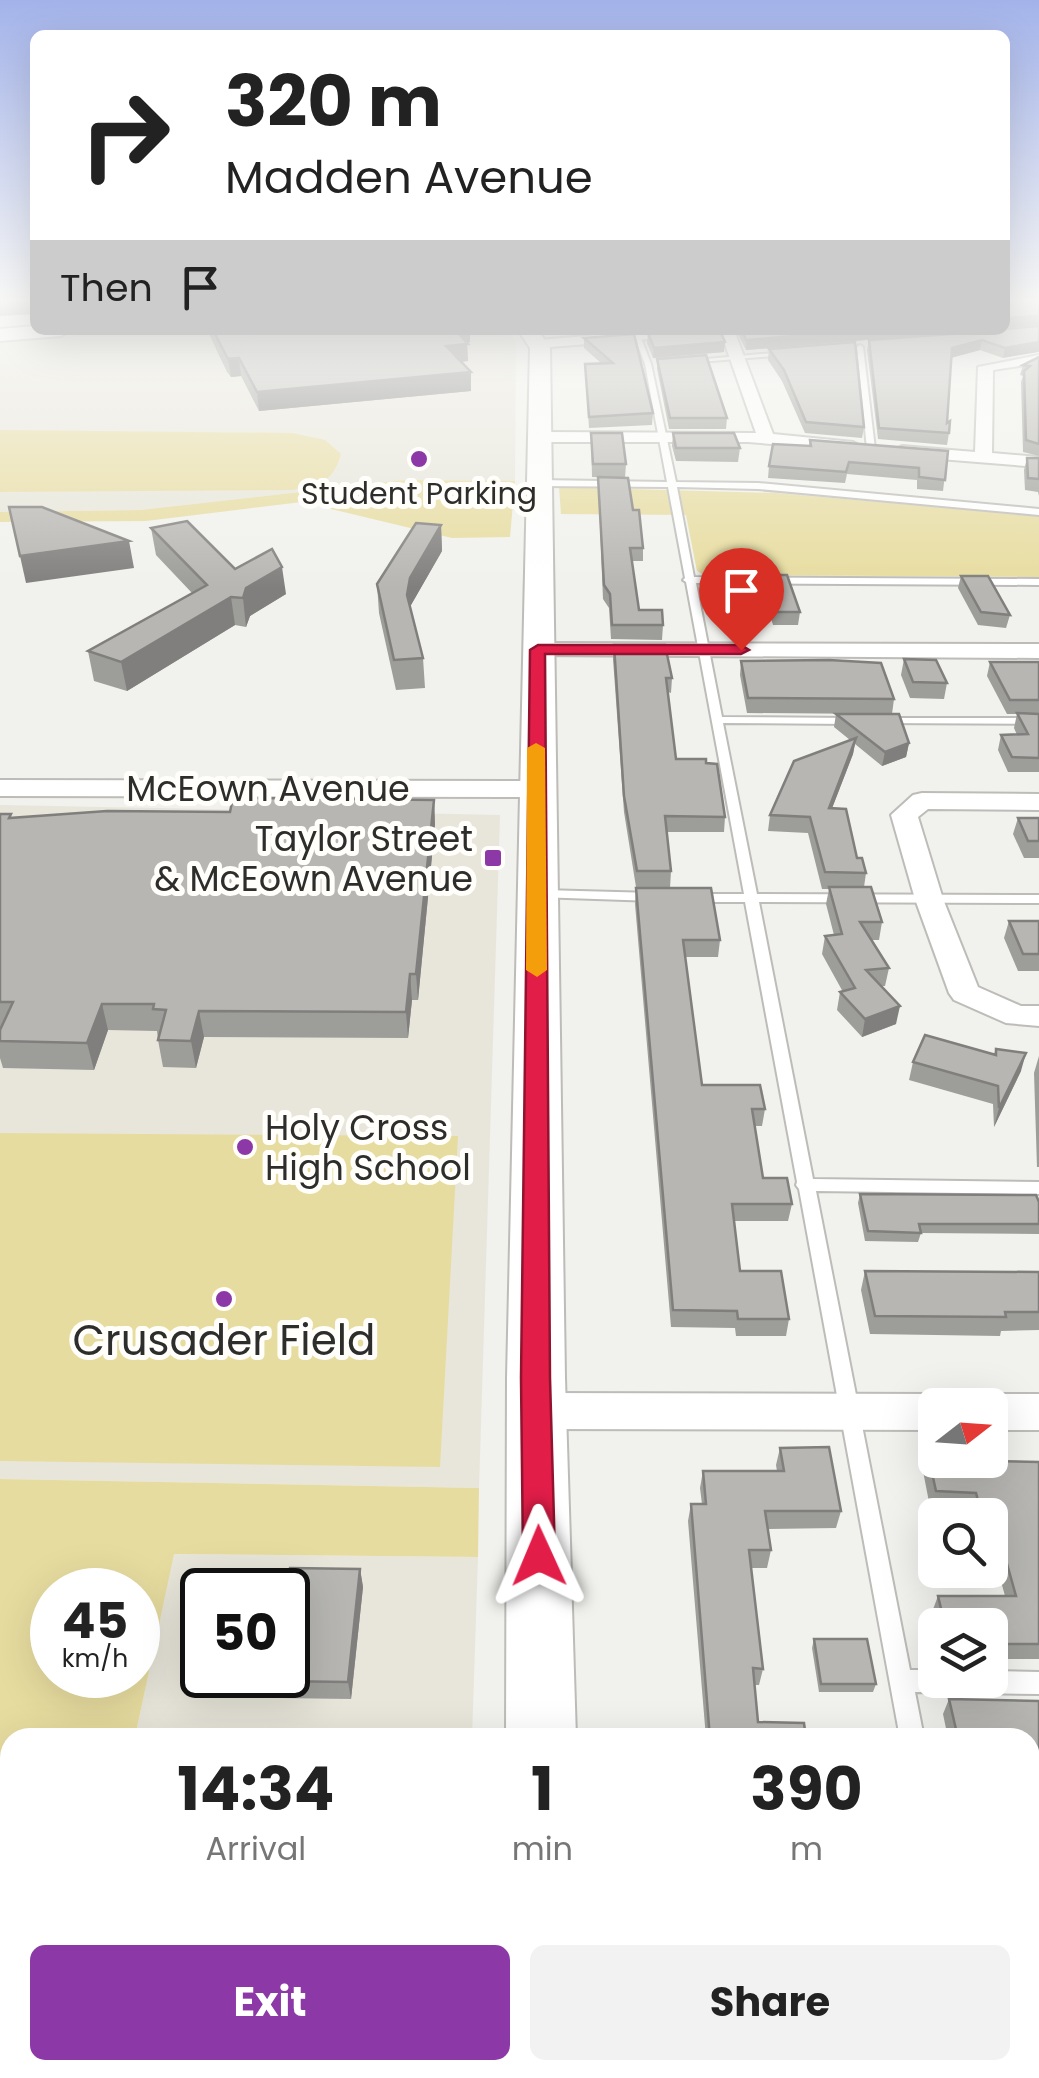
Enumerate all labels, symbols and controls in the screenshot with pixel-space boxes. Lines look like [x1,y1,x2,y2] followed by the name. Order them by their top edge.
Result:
[225,52,442,151] text: 320 m
[60,70,190,200] icon: right
[225,146,593,209] text: Madden Avenue
[173,260,228,315] icon: arrive
[60,261,153,314] text: Then
[408,448,430,470] marker: Student Parking
[301,472,537,515] place label: Student Parking
[699,548,784,651] pin
[714,563,769,618] icon: arrive
[126,764,410,813] street label: McEown Avenue
[154,814,473,903] place label: Taylor Street & McEown Avenue
[482,847,504,869] marker: Taylor Street & McEown Avenue
[265,1103,471,1192] place label: Holy Cross High School
[234,1136,256,1158] marker: Holy Cross High School
[213,1288,235,1310] marker: Crusader Field
[73,1311,375,1370] place label: Crusader Field
[918,1388,1008,1478] north arrow
[918,1388,1008,1698] map controls
[918,1498,1008,1588] button: search
[487,1504,591,1608] position arrow
[180,1568,310,1698] speed limit sign: 50
[62,1585,128,1656] text: 45
[918,1608,1008,1698] button: layers
[62,1641,128,1676] text: km/h
[177,1747,334,1831] text: 14:34
[531,1747,554,1831] text: 1
[750,1747,863,1831] text: 390
[205,1826,306,1871] text: Arrival
[512,1826,573,1871] text: min
[790,1826,823,1871] text: m
[30,1945,510,2060] button: Exit
[530,1945,1010,2060] button: Share

